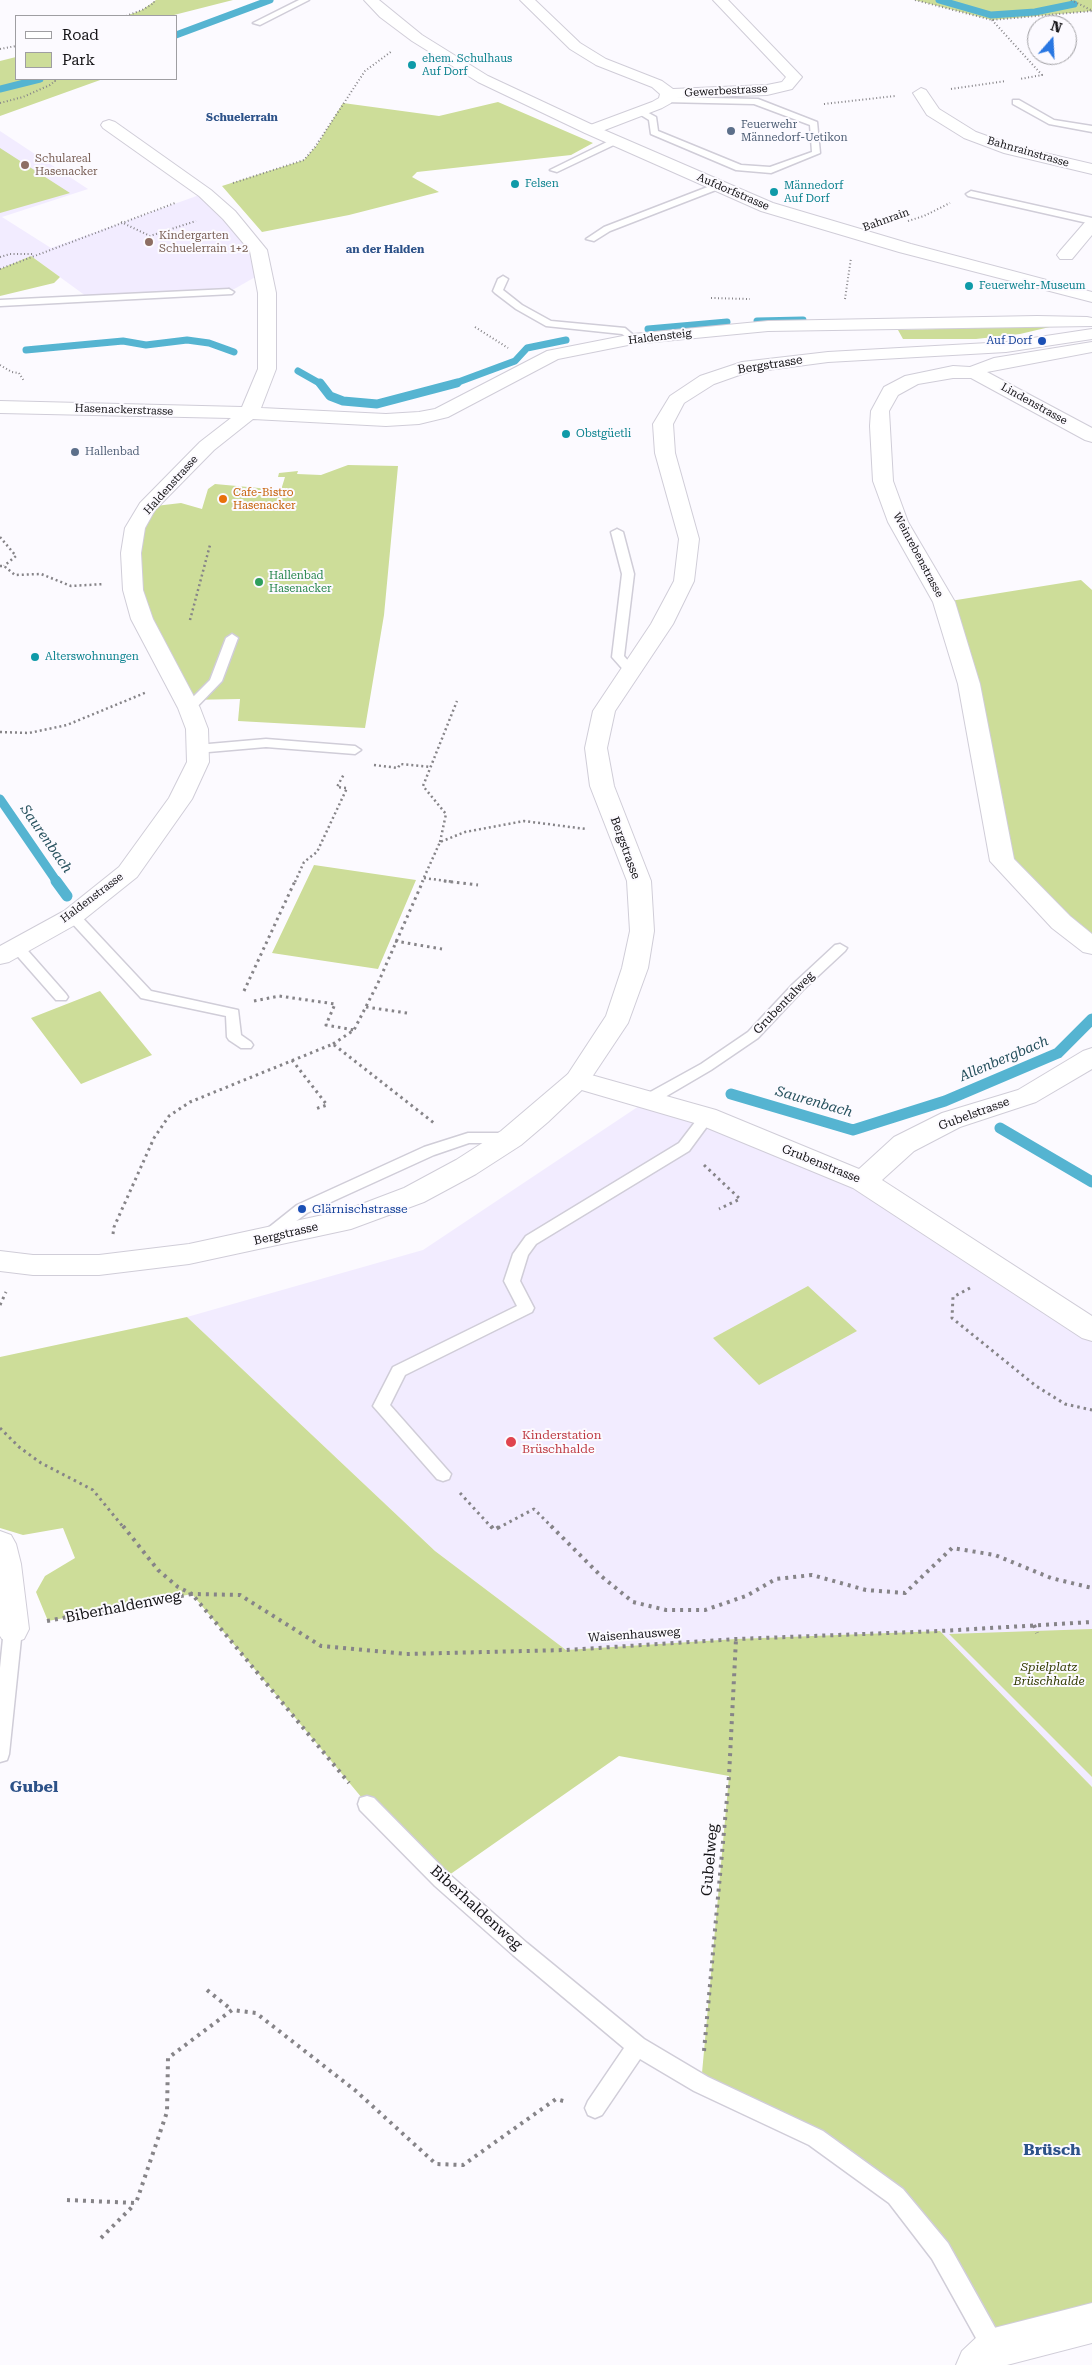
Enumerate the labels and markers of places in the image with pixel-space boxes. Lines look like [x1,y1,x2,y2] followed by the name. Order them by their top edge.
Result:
[422,52,512,78] place label: ehem. Schulhaus Auf Dorf
[406,59,418,71] marker: ehem. Schulhaus Auf Dorf
[741,118,848,144] place label: Feuerwehr Männedorf-Uetikon
[725,125,737,137] marker: Feuerwehr Männedorf-Uetikon
[35,152,98,178] place label: Schulareal Hasenacker
[19,159,31,171] marker: Schulareal Hasenacker
[525,177,559,191] place label: Felsen
[509,178,521,190] marker: Felsen
[784,179,843,205] place label: Männedorf Auf Dorf
[768,186,780,198] marker: Männedorf Auf Dorf
[159,229,248,255] place label: Kindergarten Schuelerrain 1+2
[143,236,155,248] marker: Kindergarten Schuelerrain 1+2
[979,279,1086,293] place label: Feuerwehr-Museum
[963,280,975,292] marker: Feuerwehr-Museum
[986,334,1032,348] place label: Auf Dorf
[1036,335,1048,347] marker: Auf Dorf
[576,427,631,441] place label: Obstgüetli
[560,428,572,440] marker: Obstgüetli
[85,445,140,459] place label: Hallenbad
[69,446,81,458] marker: Hallenbad
[233,486,296,512] place label: Cafe-Bistro Hasenacker
[217,493,229,505] marker: Cafe-Bistro Hasenacker
[269,569,332,595] place label: Hallenbad Hasenacker
[253,576,265,588] marker: Hallenbad Hasenacker
[45,650,139,664] place label: Alterswohnungen
[29,651,41,663] marker: Alterswohnungen
[312,1202,408,1216] place label: Glärnischstrasse
[296,1203,308,1215] marker: Glärnischstrasse
[522,1428,601,1456] place label: Kinderstation Brüschhalde
[504,1435,518,1449] marker: Kinderstation Brüschhalde

